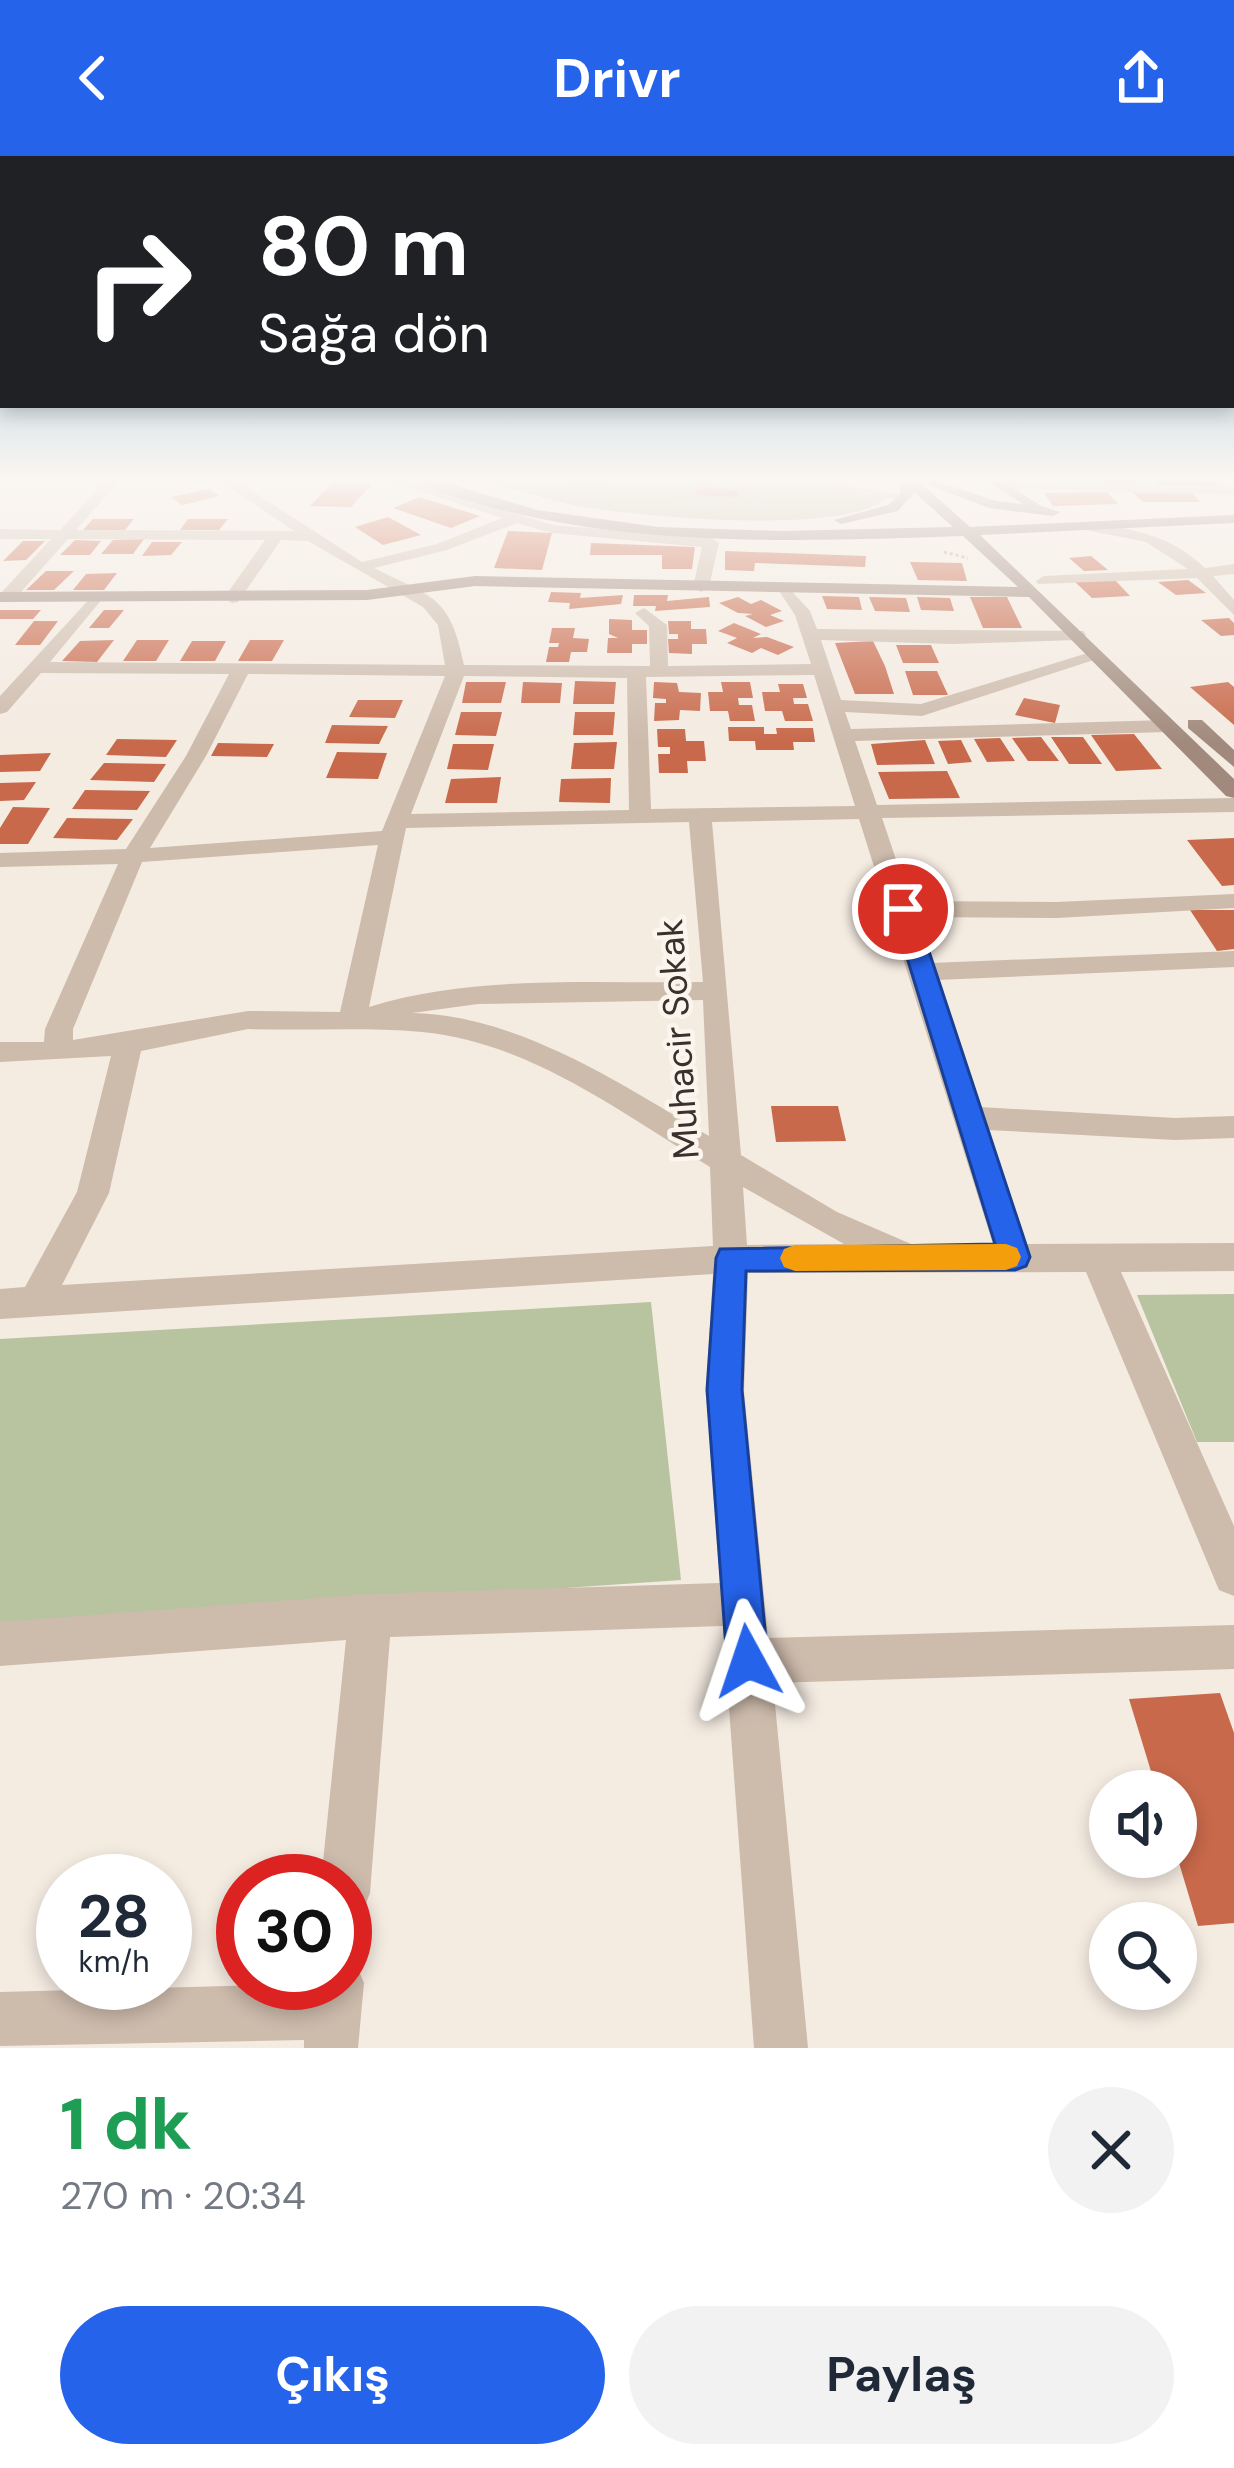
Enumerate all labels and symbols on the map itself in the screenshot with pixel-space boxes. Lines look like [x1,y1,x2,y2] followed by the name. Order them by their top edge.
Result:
[852,858,954,960] pin
[646,917,710,1161] street label: Muhacir Sokak
[685,1598,811,1724] position arrow
[216,1854,372,2010] speed limit sign: 30

